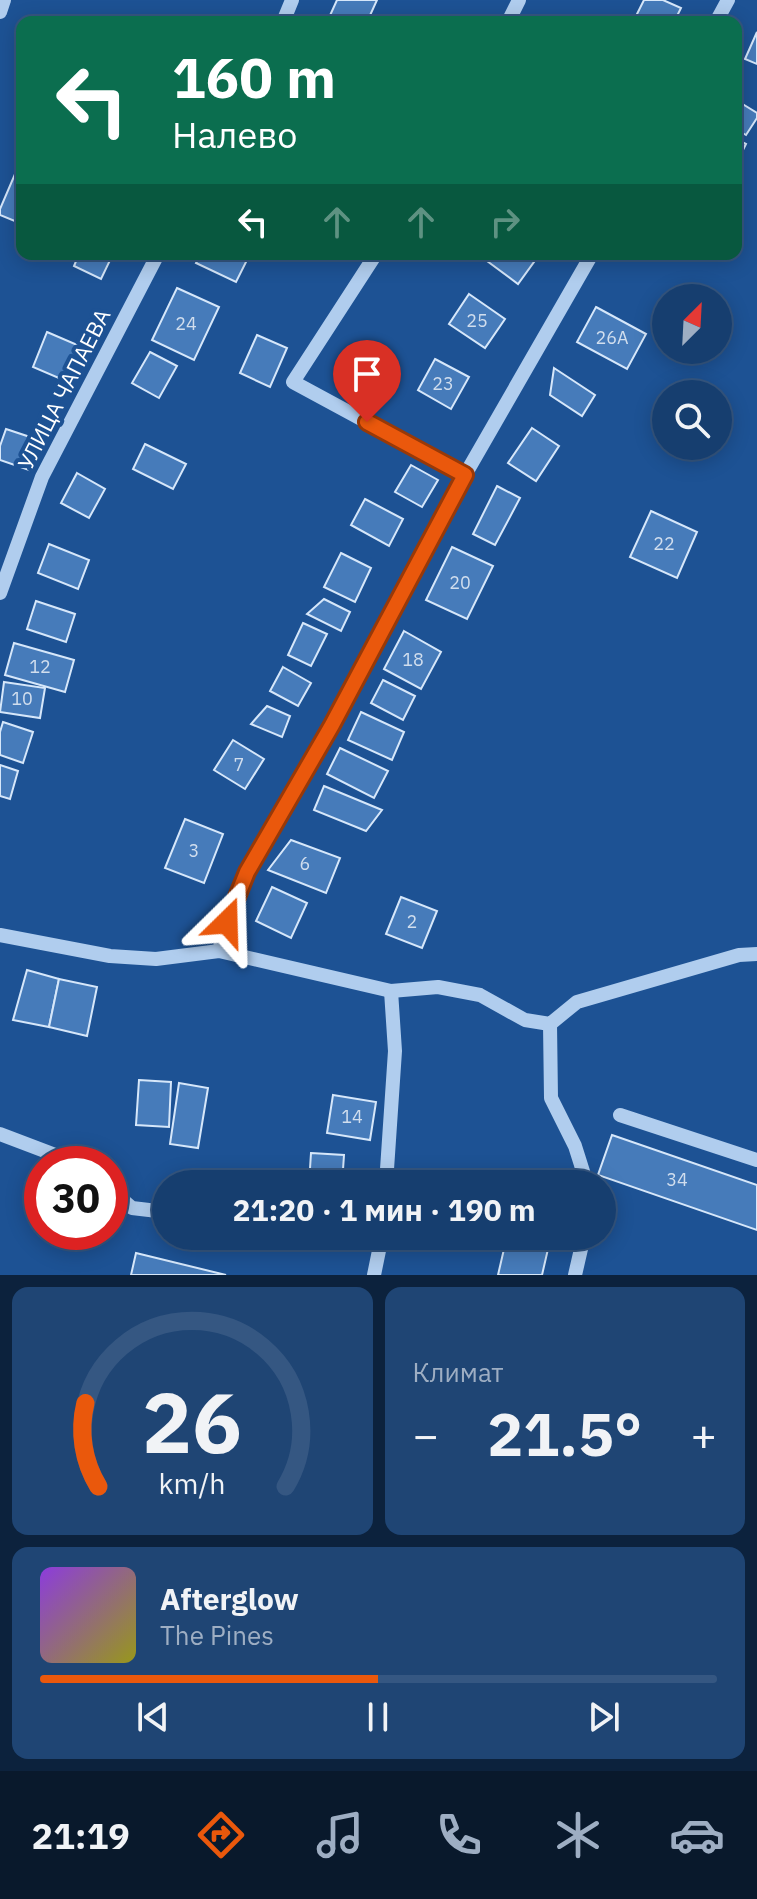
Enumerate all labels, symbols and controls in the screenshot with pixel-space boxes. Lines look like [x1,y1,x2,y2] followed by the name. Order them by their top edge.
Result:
[172,41,336,113] text: 160 m
[40,48,144,152] icon: left
[172,111,297,158] text: Налево
[231,200,275,244] icon: left
[315,200,359,244] icon: ahead
[399,200,443,244] icon: ahead
[483,200,527,244] icon: right
[652,284,732,364] north arrow
[652,284,732,460] map controls
[11,303,117,474] street label: УЛИЦА ЧАПАЕВА
[466,309,488,332] house number: 25
[175,312,197,335] house number: 24
[595,326,629,349] house number: 26А
[333,340,401,422] pin
[345,352,389,396] icon: arrive
[432,372,454,395] house number: 23
[652,380,732,460] button: search
[653,532,675,555] house number: 22
[449,571,471,594] house number: 20
[402,648,424,671] house number: 18
[29,655,51,678] house number: 12
[11,687,33,710] house number: 10
[234,753,244,776] house number: 7
[189,839,199,862] house number: 3
[300,852,310,875] house number: 6
[185,880,269,964] position arrow
[407,910,417,933] house number: 2
[341,1105,363,1128] house number: 14
[24,1146,128,1250] speed limit sign: 30
[666,1168,688,1191] house number: 34
[232,1190,536,1229] text: 21:20 · 1 мин · 190 m
[413,1355,504,1389] text: Климат
[142,1368,242,1476] text: 26
[487,1394,642,1473] text: 21.5°
[413,1406,439,1463] text: −
[691,1406,717,1463] text: +
[159,1465,226,1502] text: km/h
[160,1579,299,1618] text: Afterglow
[160,1618,274,1652] text: The Pines
[131,1695,175,1739] icon: previous
[356,1695,400,1739] icon: pause
[582,1695,626,1739] icon: next
[193,1807,249,1863] icon: directions
[312,1807,368,1863] icon: music
[431,1807,487,1863] icon: phone
[550,1807,606,1863] icon: climate
[669,1807,725,1863] icon: car
[32,1812,130,1859] text: 21:19

